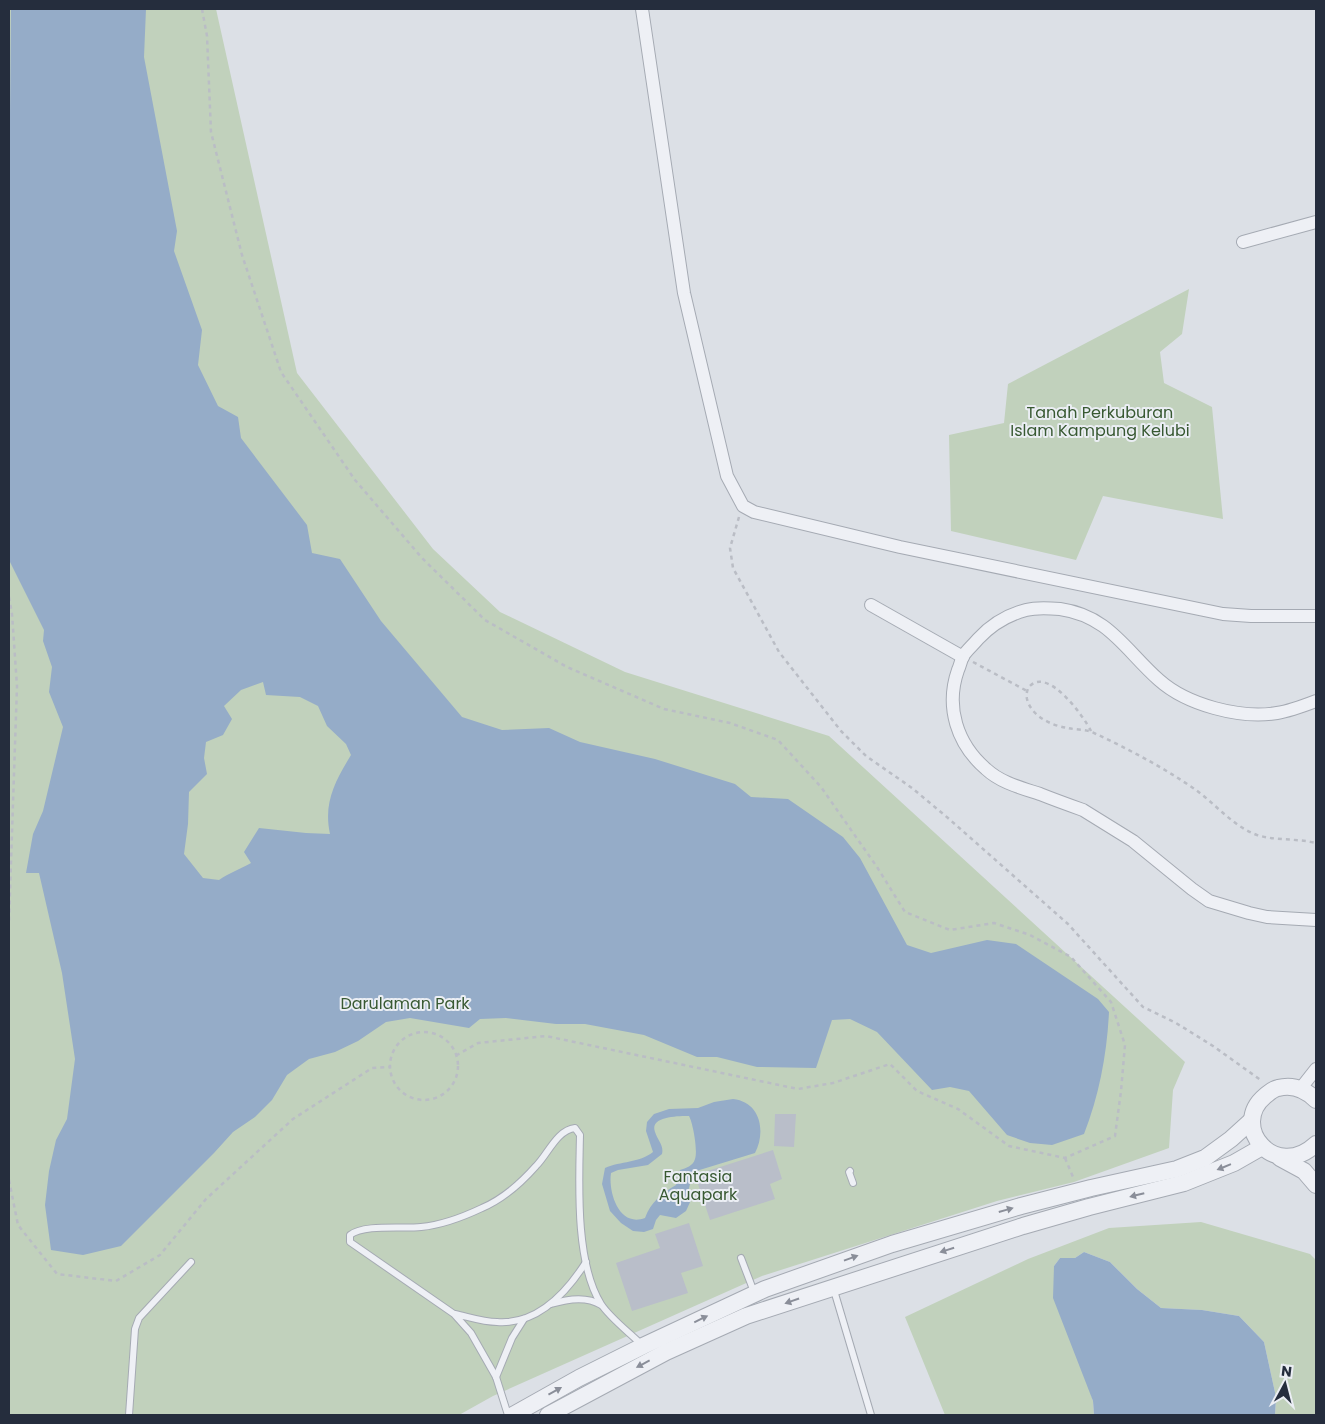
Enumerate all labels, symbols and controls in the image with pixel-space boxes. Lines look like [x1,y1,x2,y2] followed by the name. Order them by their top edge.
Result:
[1010,401,1190,442] park label: Tanah Perkuburan Islam Kampung Kelubi
[340,992,470,1015] park label: Darulaman Park
[1216,1163,1231,1171] one-way arrow
[659,1165,738,1206] park label: Fantasia Aquapark
[1129,1191,1144,1199] one-way arrow
[999,1206,1014,1214] one-way arrow
[939,1247,954,1255] one-way arrow
[844,1254,859,1262] one-way arrow
[785,1297,800,1305] one-way arrow
[694,1315,708,1323] one-way arrow
[1260,1359,1310,1409] north arrow
[636,1360,651,1368] one-way arrow
[1280,1361,1293,1382] text: N
[549,1387,562,1396] one-way arrow

